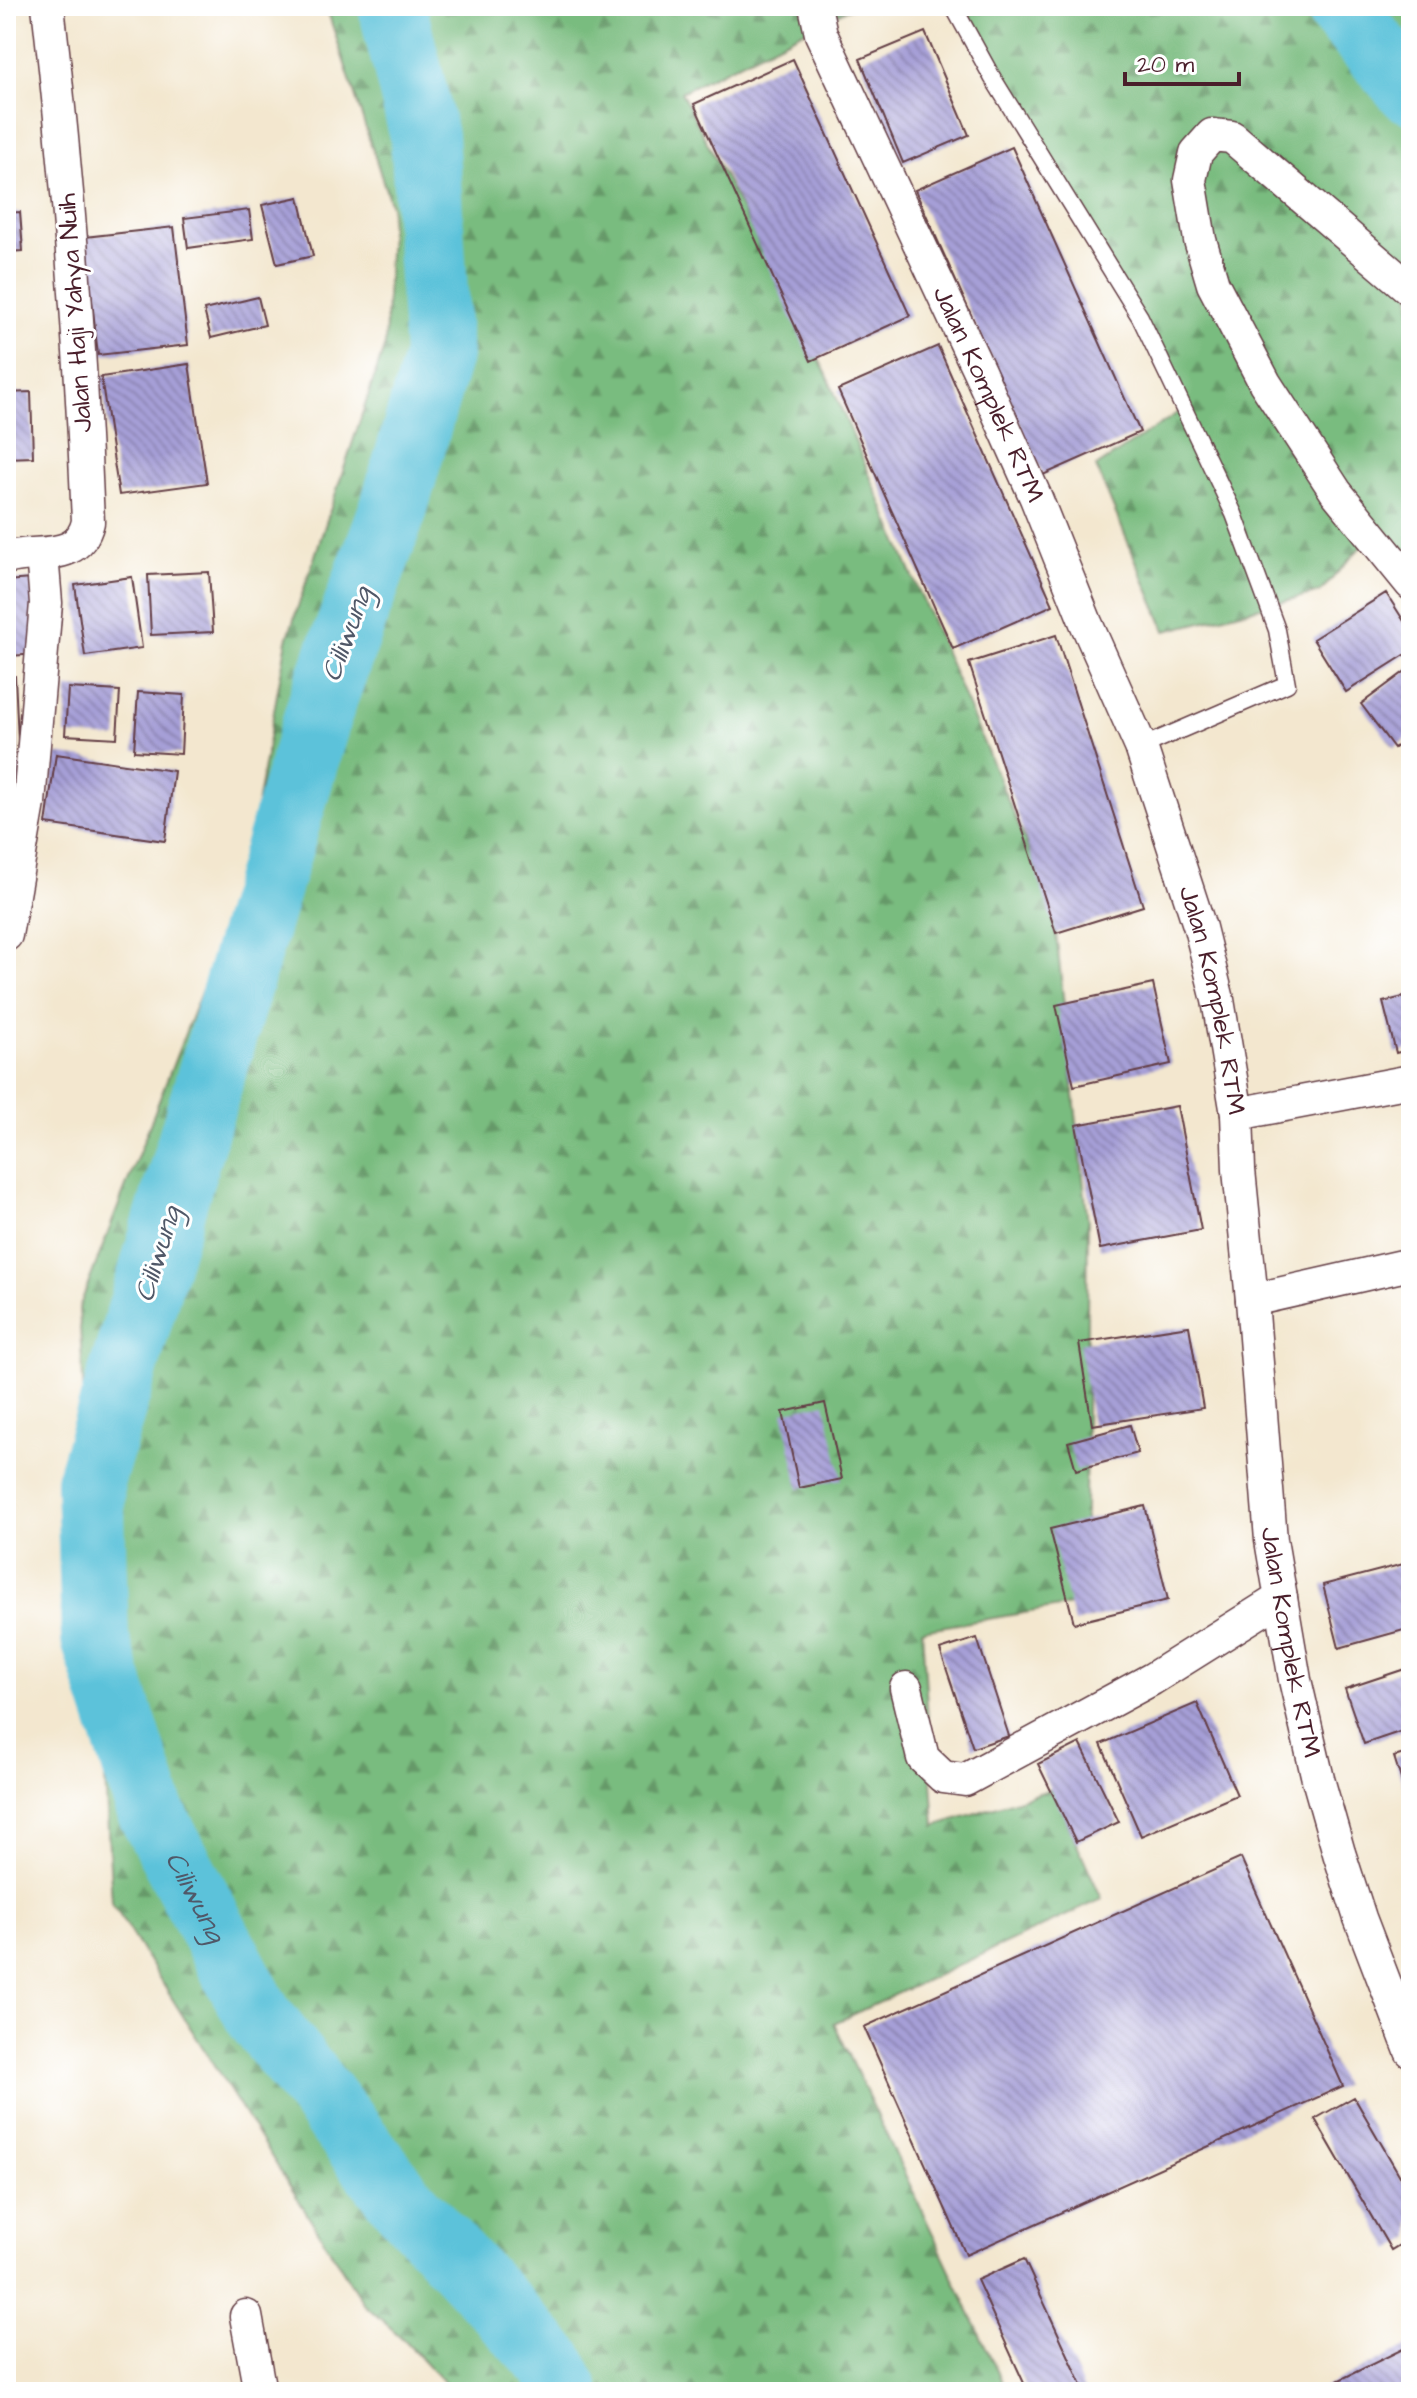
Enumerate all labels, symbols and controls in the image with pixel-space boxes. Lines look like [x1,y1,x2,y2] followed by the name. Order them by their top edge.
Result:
[1125,36,1239,86] scale bar
[1137,48,1194,82] text: 20 m
[49,192,103,434] street label: Jalan Haji Yahya Nuih
[924,280,1054,508] street label: Jalan Komplek RTM
[312,580,384,687] water label: Ciliwung
[1169,881,1255,1117] street label: Jalan Komplek RTM
[125,1200,192,1307] water label: Ciliwung
[1252,1526,1330,1761] street label: Jalan Komplek RTM
[156,1844,237,1951] water label: Ciliwung

